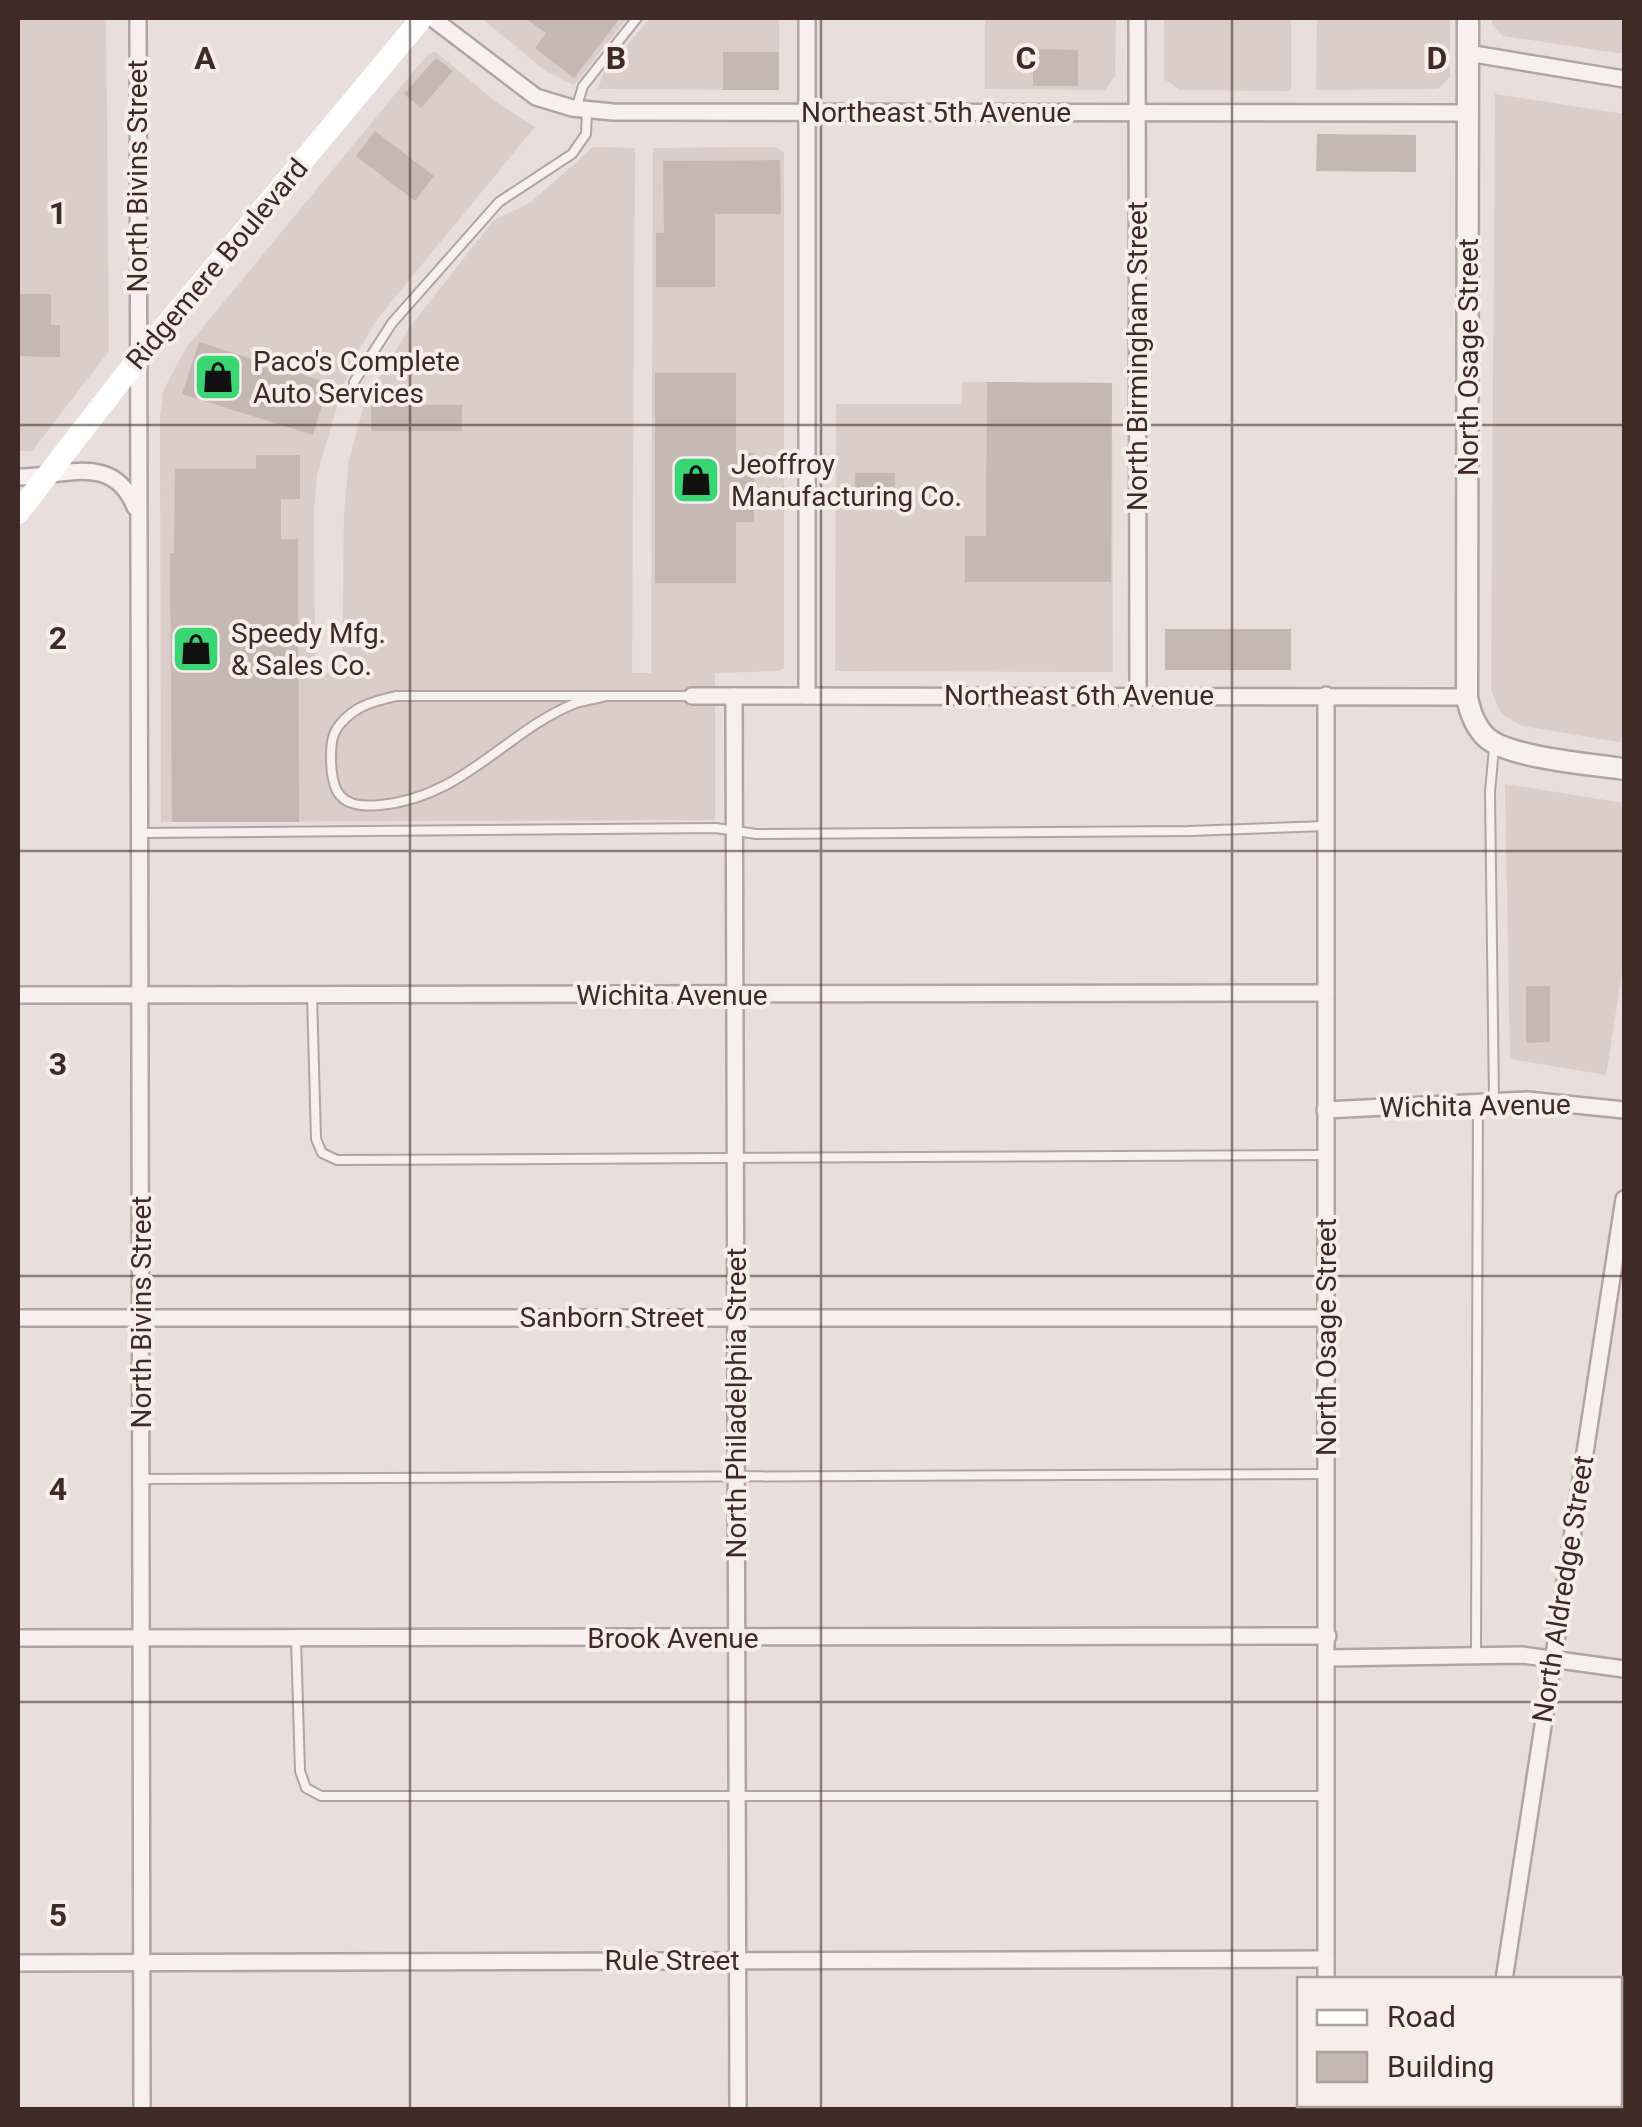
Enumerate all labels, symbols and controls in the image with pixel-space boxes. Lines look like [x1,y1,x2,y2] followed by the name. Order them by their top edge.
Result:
[194,39,216,77] text: A
[606,39,626,77] text: B
[1016,39,1036,77] text: C
[1427,39,1447,77] text: D
[121,60,154,293] street label: North Bivins Street
[801,96,1071,129] street label: Northeast 5th Avenue
[119,152,315,376] street label: Ridgemere Boulevard
[49,194,67,232] text: 1
[1121,201,1154,511] street label: North Birmingham Street
[1452,238,1485,476] street label: North Osage Street
[253,345,460,410] place label: Paco's Complete Auto Services
[192,351,244,403] shop icon: Paco's Complete Auto Services
[731,448,962,513] place label: Jeoffroy Manufacturing Co.
[670,454,722,506] shop icon: Jeoffroy Manufacturing Co.
[231,617,386,682] place label: Speedy Mfg. & Sales Co.
[49,619,67,657] text: 2
[170,623,222,675] shop icon: Speedy Mfg. & Sales Co.
[944,679,1214,712] street label: Northeast 6th Avenue
[576,979,768,1012] street label: Wichita Avenue
[49,1045,67,1083] text: 3
[1379,1088,1571,1124] street label: Wichita Avenue
[125,1196,158,1429] street label: North Bivins Street
[1310,1218,1343,1456] street label: North Osage Street
[720,1247,753,1559] street label: North Philadelphia Street
[520,1301,704,1334] street label: Sanborn Street
[1526,1453,1600,1725] street label: North Aldredge Street
[49,1470,67,1508] text: 4
[587,1622,759,1655] street label: Brook Avenue
[49,1896,67,1934] text: 5
[604,1944,740,1977] street label: Rule Street
[1297,1977,1622,2107] legend
[1387,1999,1456,2034] text: Road
[1387,2049,1494,2084] text: Building

